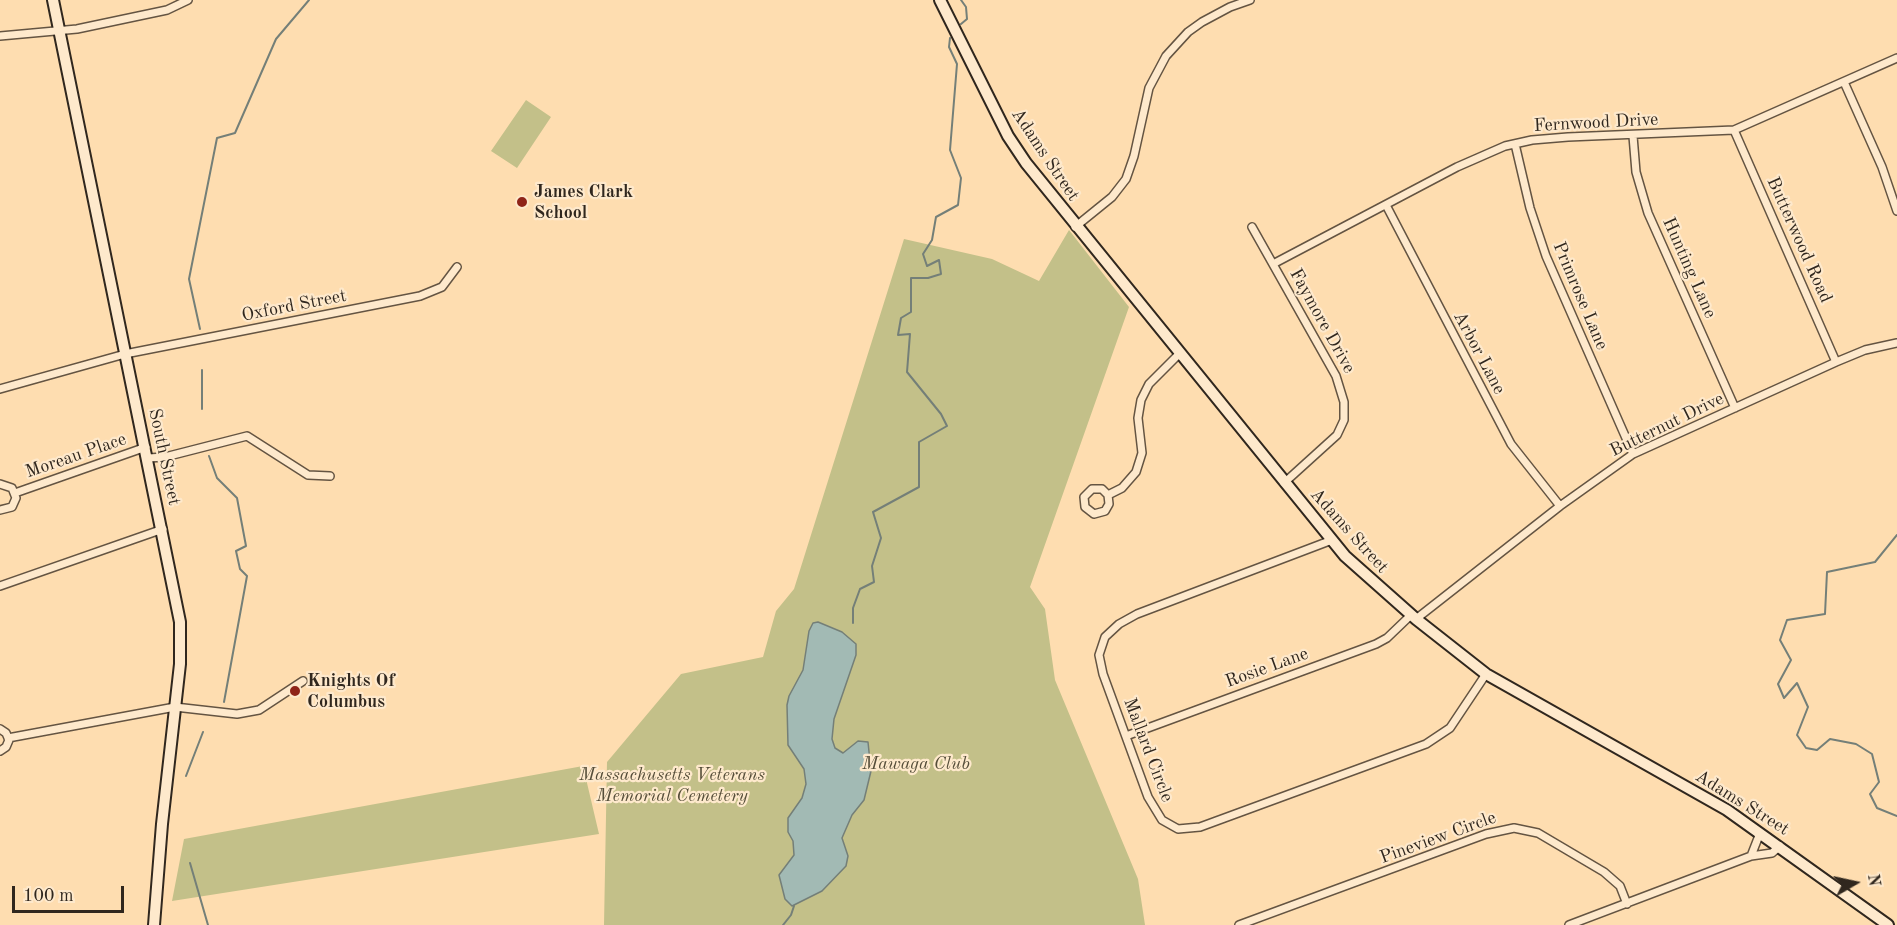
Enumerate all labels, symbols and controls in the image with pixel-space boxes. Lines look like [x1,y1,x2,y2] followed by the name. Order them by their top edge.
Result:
[1006,105,1084,205] street label: Adams Street
[1533,109,1659,137] street label: Fernwood Drive
[1762,174,1836,306] street label: Butterwood Road
[534,181,633,224] place label: James Clark School
[515,195,529,209] marker: James Clark School
[1657,214,1721,322] street label: Hunting Lane
[1548,239,1612,353] street label: Primrose Lane
[1284,265,1360,377] street label: Faymore Drive
[240,285,348,327] street label: Oxford Street
[1448,308,1510,398] street label: Arbor Lane
[1606,388,1728,462] street label: Butternut Drive
[143,407,185,507] street label: South Street
[23,429,129,483] street label: Moreau Place
[1305,484,1393,578] street label: Adams Street
[1223,643,1311,693] street label: Rosie Lane
[307,670,395,712] place label: Knights Of Columbus
[288,684,302,698] marker: Knights Of Columbus
[1118,695,1178,805] street label: Mallard Circle
[862,753,970,775] park label: Mawaga Club
[579,764,765,806] park label: Massachusetts Veterans Memorial Cemetery
[1691,766,1793,840] street label: Adams Street
[1377,807,1499,869] street label: Pineview Circle
[1825,853,1885,913] north arrow
[1864,873,1882,887] text: N
[15,874,128,912] scale bar
[23,887,74,905] text: 100 m

